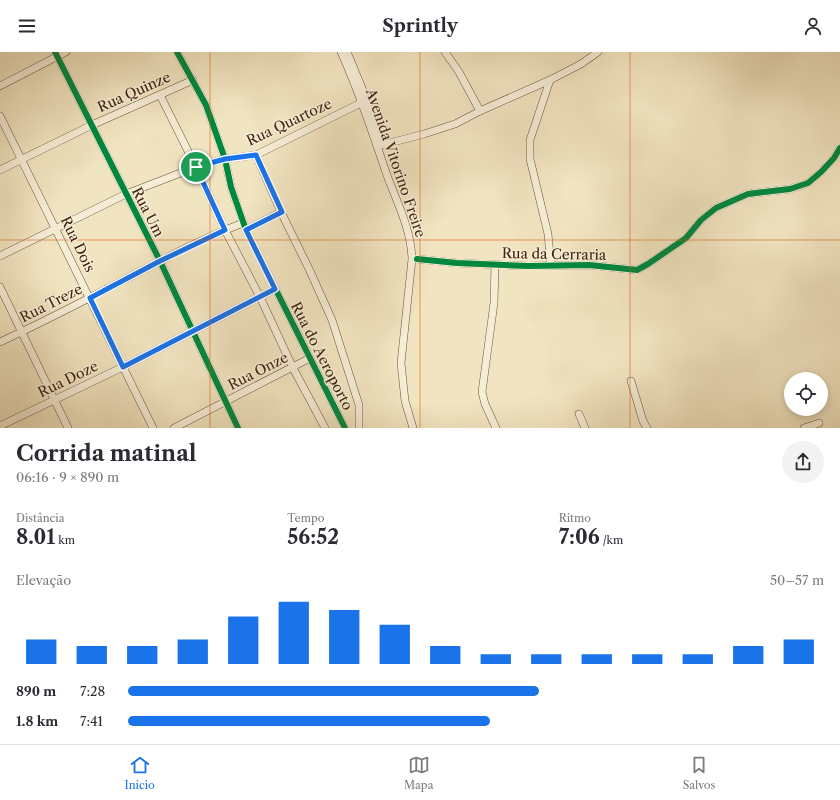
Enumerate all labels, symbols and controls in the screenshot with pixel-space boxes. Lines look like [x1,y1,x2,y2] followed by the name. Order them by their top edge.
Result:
[16,15,38,37] icon: menu
[382,15,458,37] text: Sprintly
[802,15,824,37] icon: person
[95,68,174,116] street label: Rua Quinze
[362,85,430,240] street label: Avenida Vitorino Freire
[244,94,335,150] street label: Rua Quartoze
[179,150,213,184] pin
[185,156,207,178] icon: arrive
[128,184,168,240] street label: Rua Um
[57,213,99,275] street label: Rua Dois
[502,244,607,264] street label: Rua da Cerraria
[17,280,85,326] street label: Rua Treze
[287,299,357,413] street label: Rua do Aeroporto
[225,348,291,394] street label: Rua Onze
[35,357,101,401] street label: Rua Doze
[784,372,828,416] map controls
[784,372,828,416] button: locate
[16,440,197,467] text: Corrida matinal
[782,441,824,483] button: share
[16,469,119,485] text: 06:16 · 9 × 890 m
[16,511,65,525] text: Distância
[287,511,324,525] text: Tempo
[559,511,591,525] text: Ritmo
[16,525,55,549] text: 8.01
[287,525,339,549] text: 56:52
[559,525,600,549] text: 7:06
[55,533,75,547] text: km
[600,533,623,547] text: /km
[16,572,71,588] text: Elevação
[770,572,824,588] text: 50–57 m
[16,683,56,699] text: 890 m
[80,683,105,699] text: 7:28
[16,713,58,729] text: 1.8 km
[80,713,103,729] text: 7:41
[125,754,155,792] tab: Início
[404,754,433,792] tab: Mapa
[683,754,715,792] tab: Salvos

